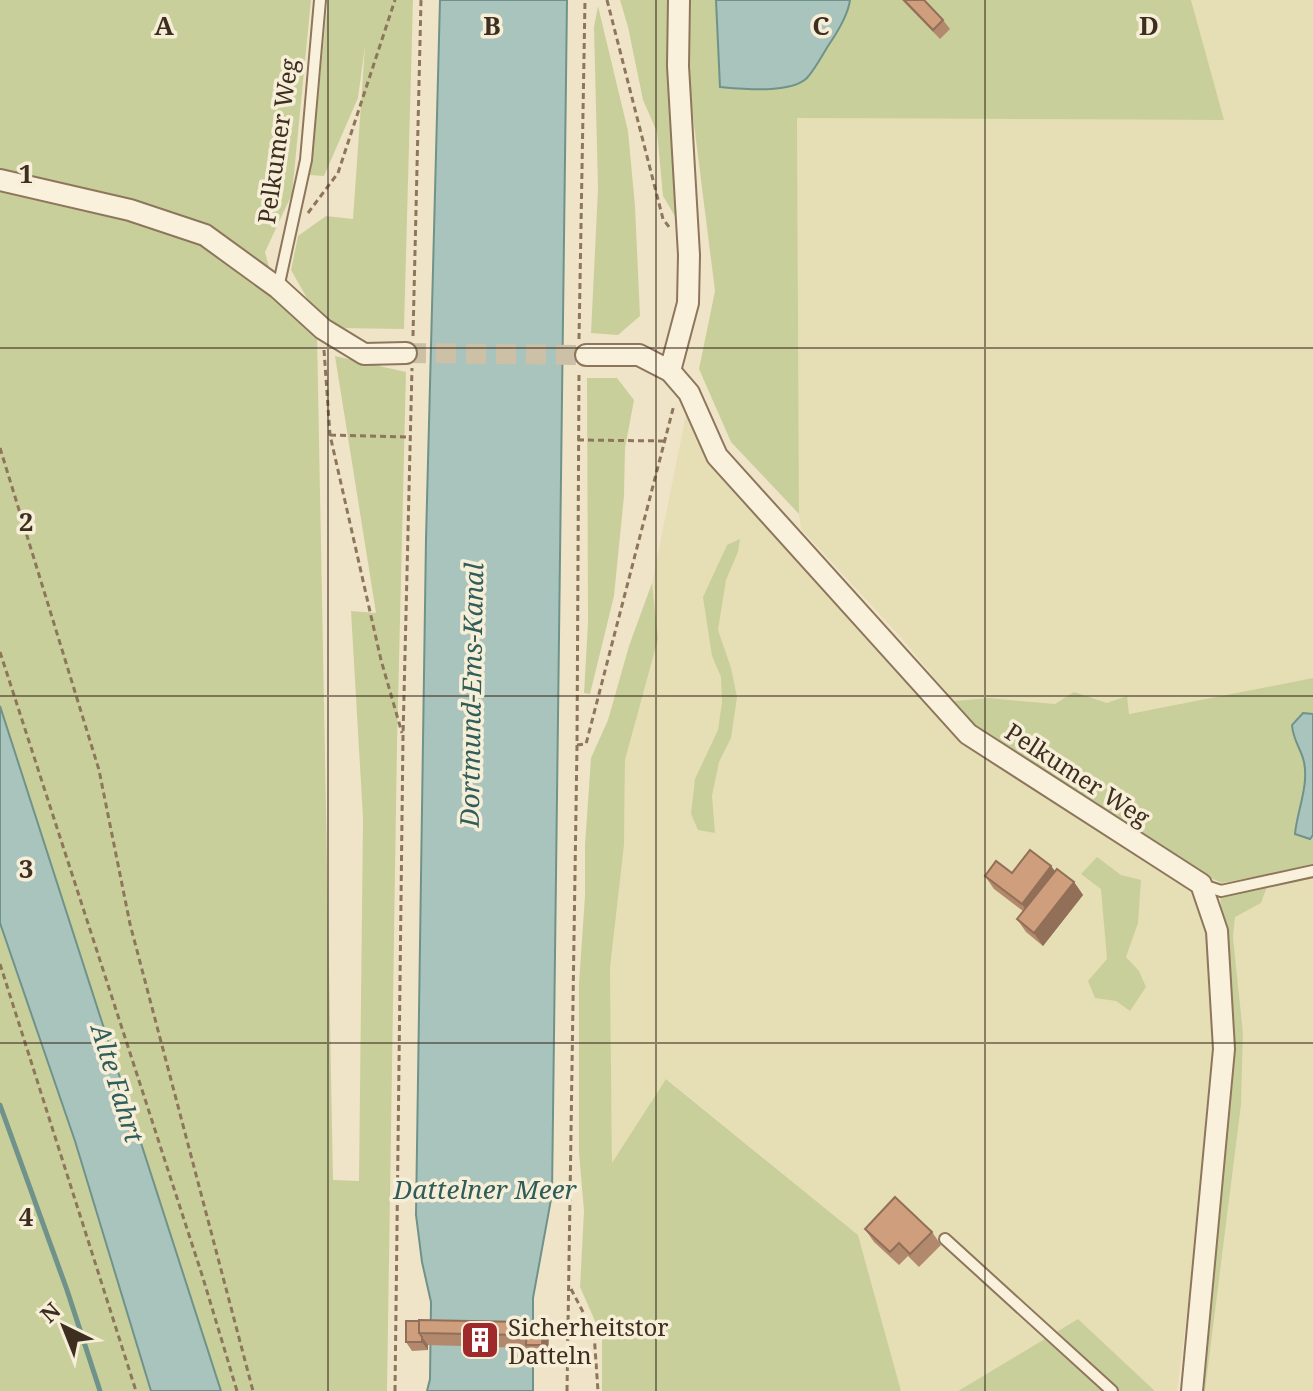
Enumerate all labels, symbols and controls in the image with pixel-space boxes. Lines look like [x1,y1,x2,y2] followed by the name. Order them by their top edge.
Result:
[154,7,174,43] text: A
[483,7,501,43] text: B
[812,7,830,43] text: C
[1139,7,1159,43] text: D
[249,56,305,226] street label: Pelkumer Weg
[19,155,33,191] text: 1
[19,503,33,539] text: 2
[451,562,491,829] water label: Dortmund-Ems-Kanal
[999,715,1157,833] street label: Pelkumer Weg
[19,850,33,886] text: 3
[82,1017,153,1147] water label: Alte Fahrt
[392,1171,577,1207] water label: Dattelner Meer
[19,1198,34,1234] text: 4
[24,1287,104,1367] north arrow
[33,1295,66,1329] text: N
[508,1310,669,1371] place label: Sicherheitstor Datteln
[459,1319,501,1361] building icon: Sicherheitstor Datteln

